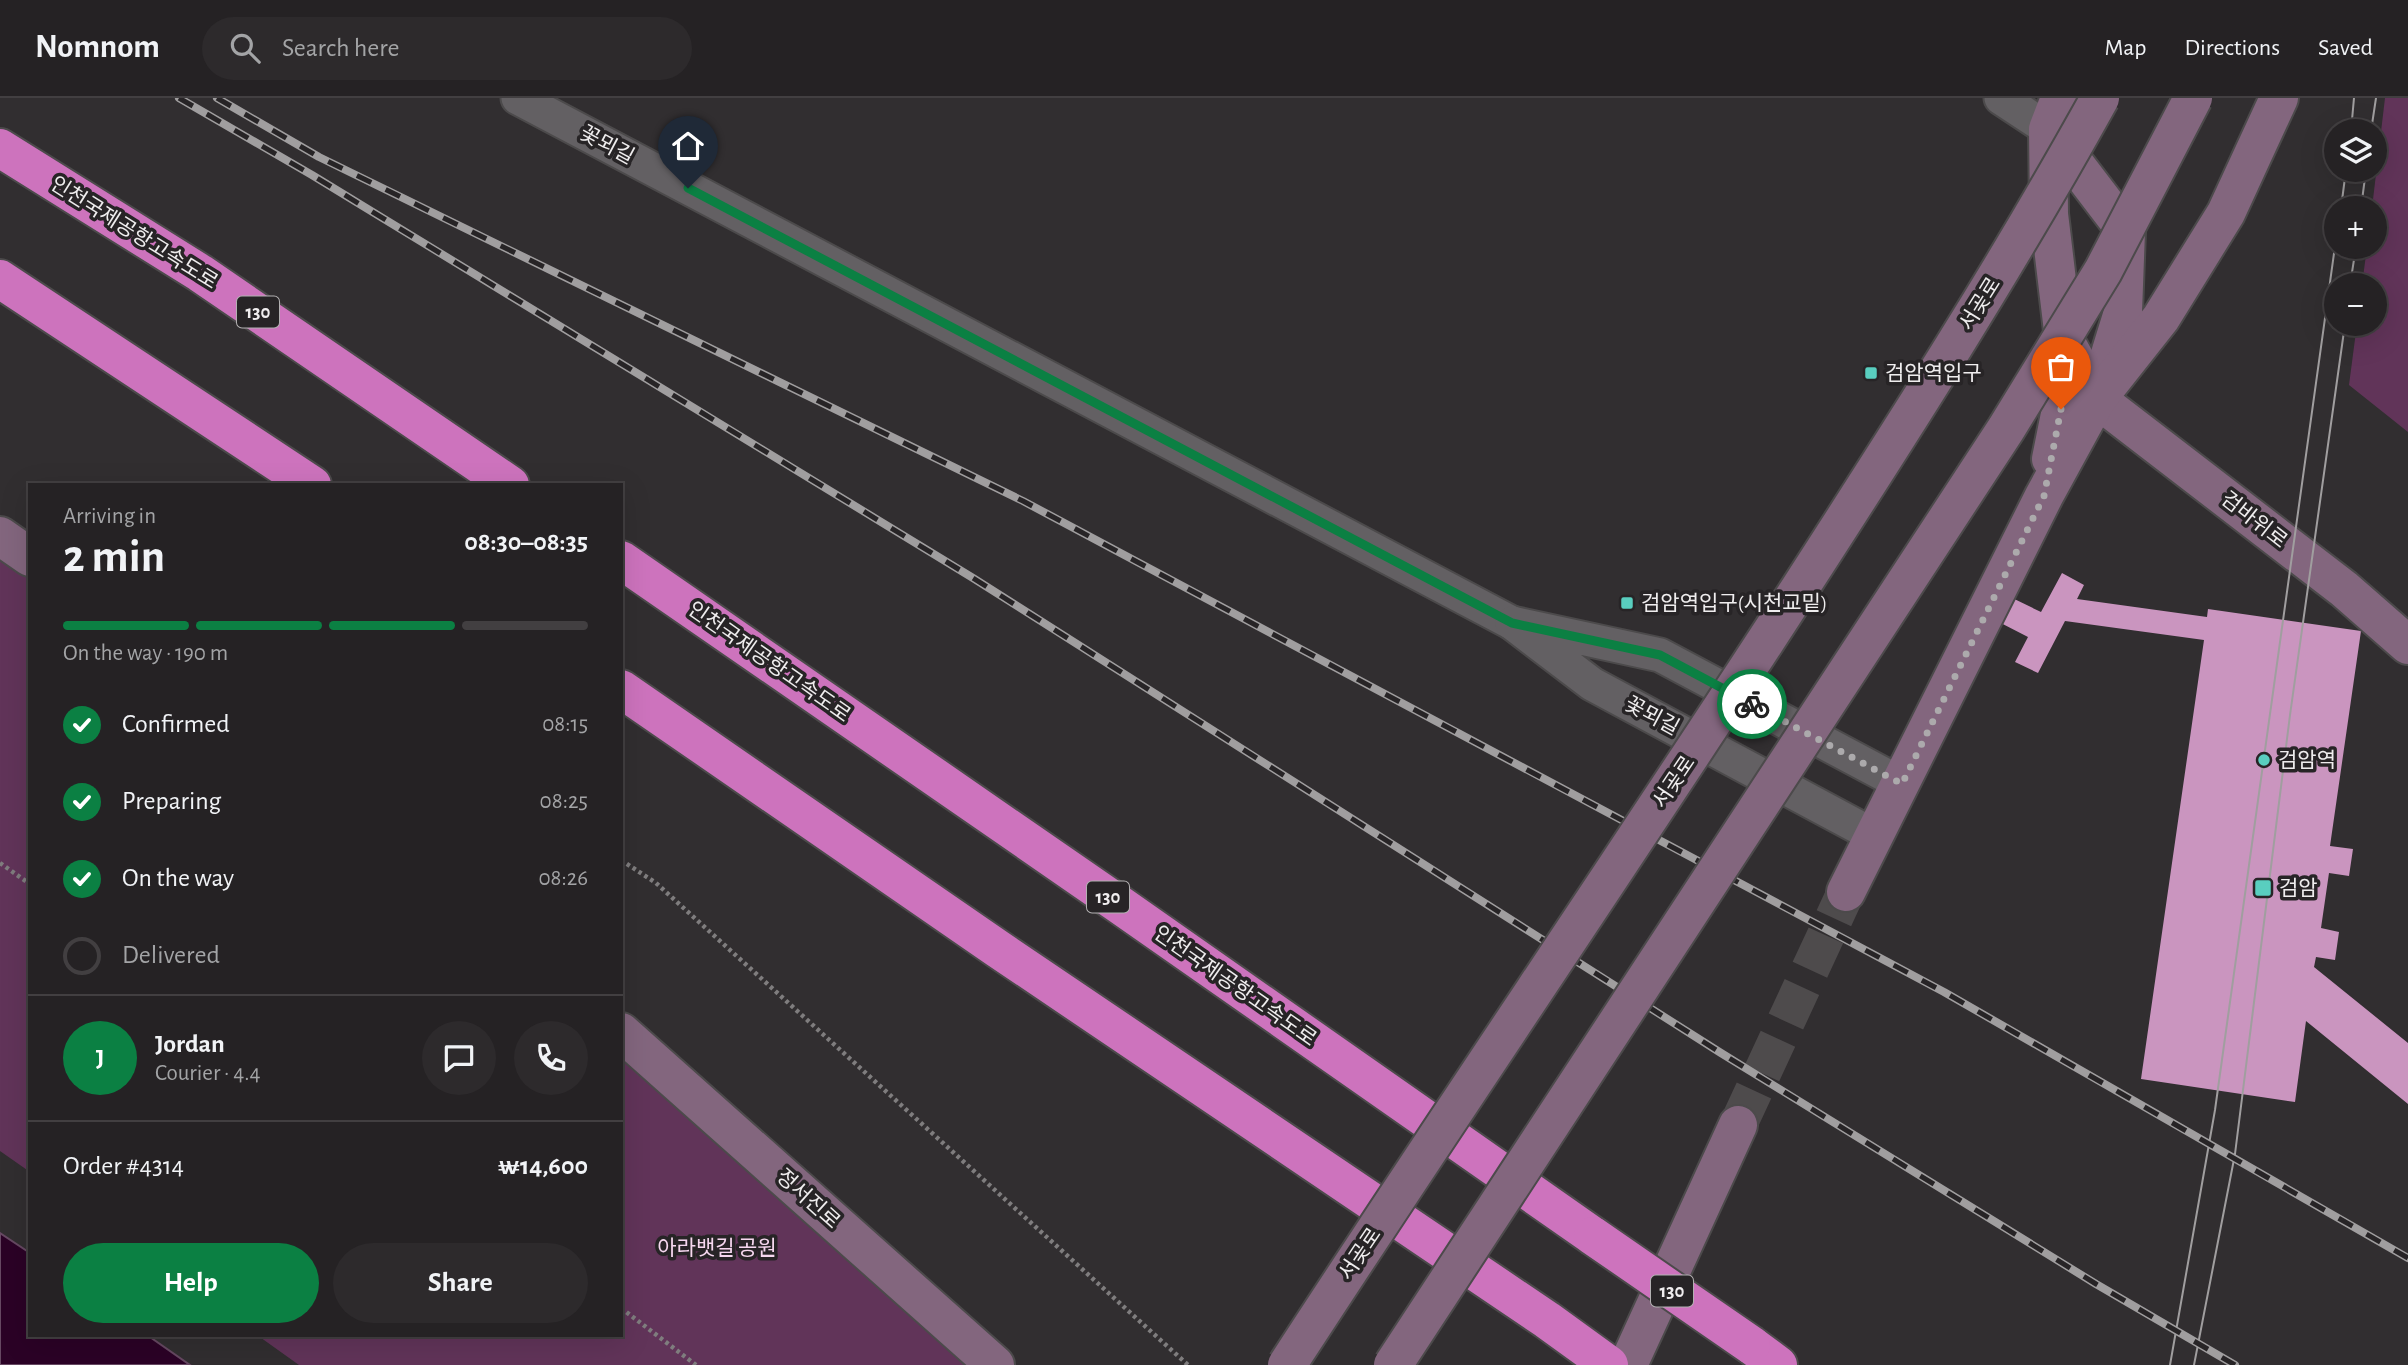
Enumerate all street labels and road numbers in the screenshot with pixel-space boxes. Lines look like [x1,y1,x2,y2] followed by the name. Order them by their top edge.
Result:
[576,121,638,168] street label: 꽃뫼길
[47,172,222,293] street label: 인천국제공항고속도로
[1955,273,2004,334] street label: 서곶로
[237,296,279,328] road number: 130
[2217,487,2292,552] street label: 검바위로
[684,597,855,726] street label: 인천국제공항고속도로
[1621,692,1683,739] street label: 꽃뫼길
[1648,752,1699,812] street label: 서곶로
[1087,882,1129,912] road number: 130
[1150,921,1321,1050] street label: 인천국제공항고속도로
[772,1165,844,1233] street label: 정서진로
[1334,1224,1385,1284] street label: 서곶로
[1651,1275,1693,1306] road number: 130

